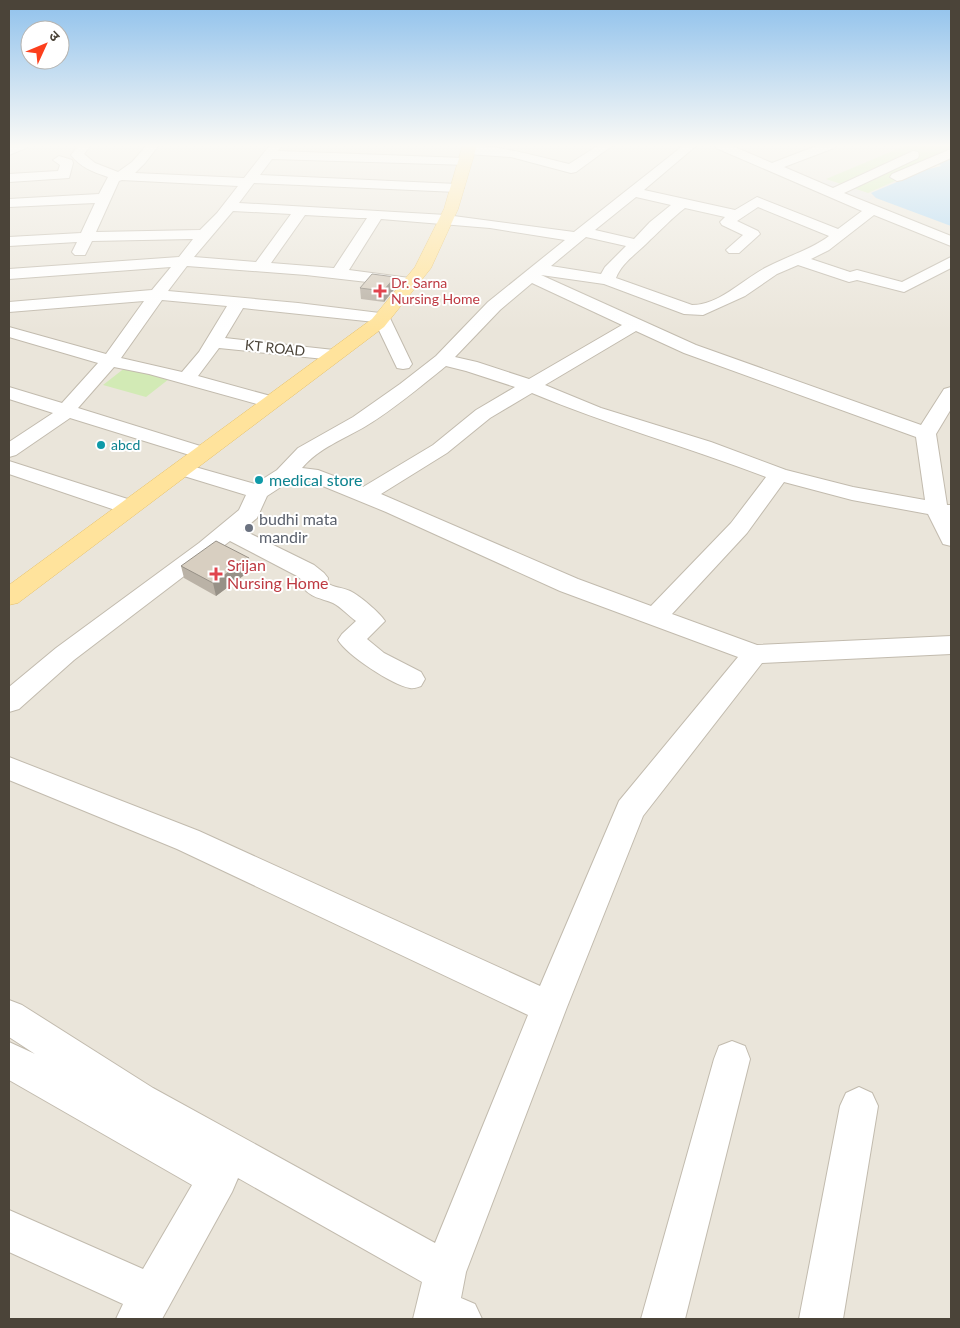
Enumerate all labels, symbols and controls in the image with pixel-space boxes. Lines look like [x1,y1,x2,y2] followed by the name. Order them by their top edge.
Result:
[20,20,70,70] north arrow
[46,27,64,45] text: उ
[391,274,480,307] place label: Dr. Sarna Nursing Home
[373,284,387,298] marker: Dr. Sarna Nursing Home
[244,336,306,359] street label: KT ROAD
[111,436,140,453] place label: abcd
[95,439,107,451] marker: abcd
[269,470,363,489] place label: medical store
[253,474,265,486] marker: medical store
[259,509,337,546] place label: budhi mata mandir
[243,522,255,534] marker: budhi mata mandir
[227,555,329,592] place label: Srijan Nursing Home
[209,567,223,581] marker: Srijan Nursing Home

